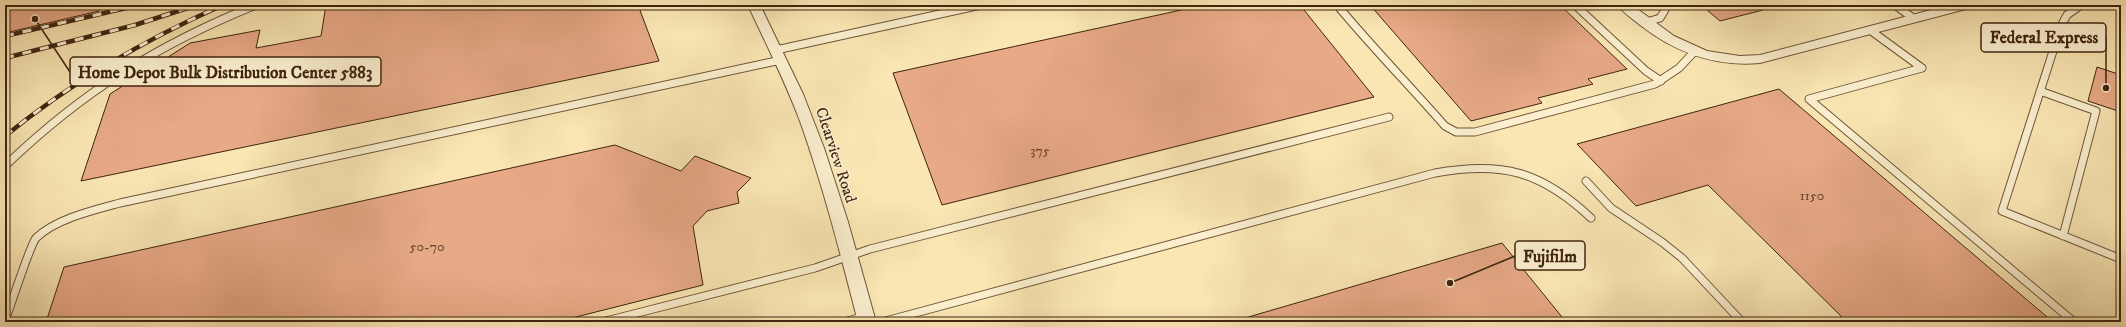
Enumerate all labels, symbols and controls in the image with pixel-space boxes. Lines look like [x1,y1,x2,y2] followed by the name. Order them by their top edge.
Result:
[1981,23,2106,52] callout: Federal Express
[1990,27,2099,49] text: Federal Express
[70,57,381,86] callout: Home Depot Bulk Distribution Center 5883
[78,62,372,84] text: Home Depot Bulk Distribution Center 5883
[811,105,861,205] street label: Clearview Road
[1030,142,1050,160] house number: 375
[1800,187,1824,205] house number: 1150
[409,238,445,256] house number: 50-70
[1515,241,1585,270] callout: Fujifilm
[1523,246,1577,268] text: Fujifilm

